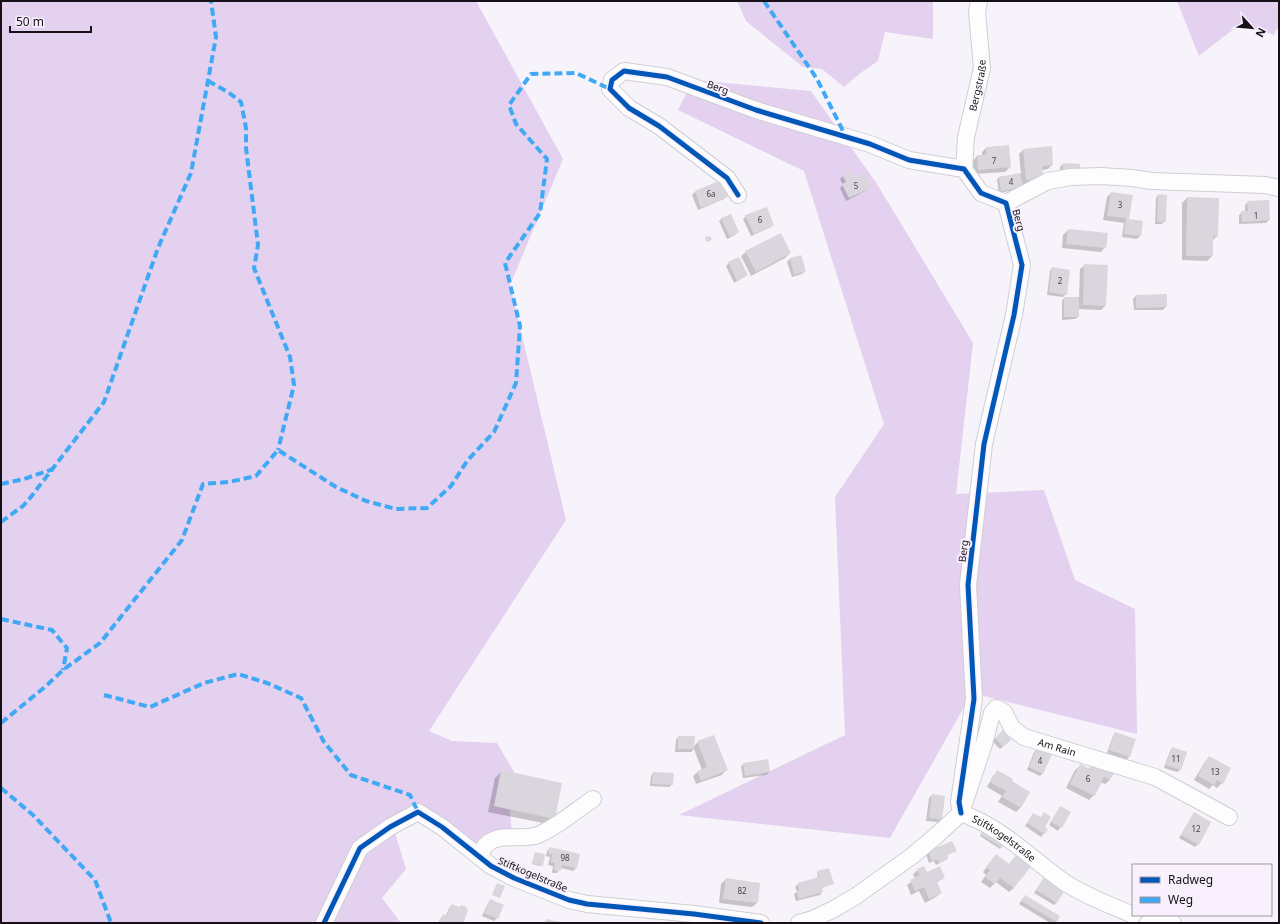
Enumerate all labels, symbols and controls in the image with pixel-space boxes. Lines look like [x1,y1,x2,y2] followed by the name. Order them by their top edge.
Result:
[10,8,91,34] scale bar
[1232,8,1272,48] north arrow
[16,13,44,30] text: 50 m
[1253,25,1270,40] text: N
[965,59,989,112] street label: Bergstraße
[705,77,731,97] street label: Berg
[992,155,997,166] house number: 7
[1009,176,1014,187] house number: 4
[854,180,859,191] house number: 5
[706,188,716,199] house number: 6a
[1118,199,1123,210] house number: 3
[1009,207,1029,233] street label: Berg
[1254,210,1258,221] house number: 1
[758,214,763,225] house number: 6
[1058,275,1063,286] house number: 2
[955,539,971,563] street label: Berg
[1036,735,1078,759] street label: Am Rain
[1171,753,1181,764] house number: 11
[1038,755,1043,766] house number: 4
[1210,766,1220,777] house number: 13
[1086,773,1091,784] house number: 6
[970,811,1039,865] street label: Stiftkogelstraße
[1191,823,1201,834] house number: 12
[560,852,570,863] house number: 98
[496,853,570,895] street label: Stiftkogelstraße
[1132,864,1272,916] legend
[1168,871,1213,888] text: Radweg
[737,885,747,896] house number: 82
[1168,891,1193,908] text: Weg

